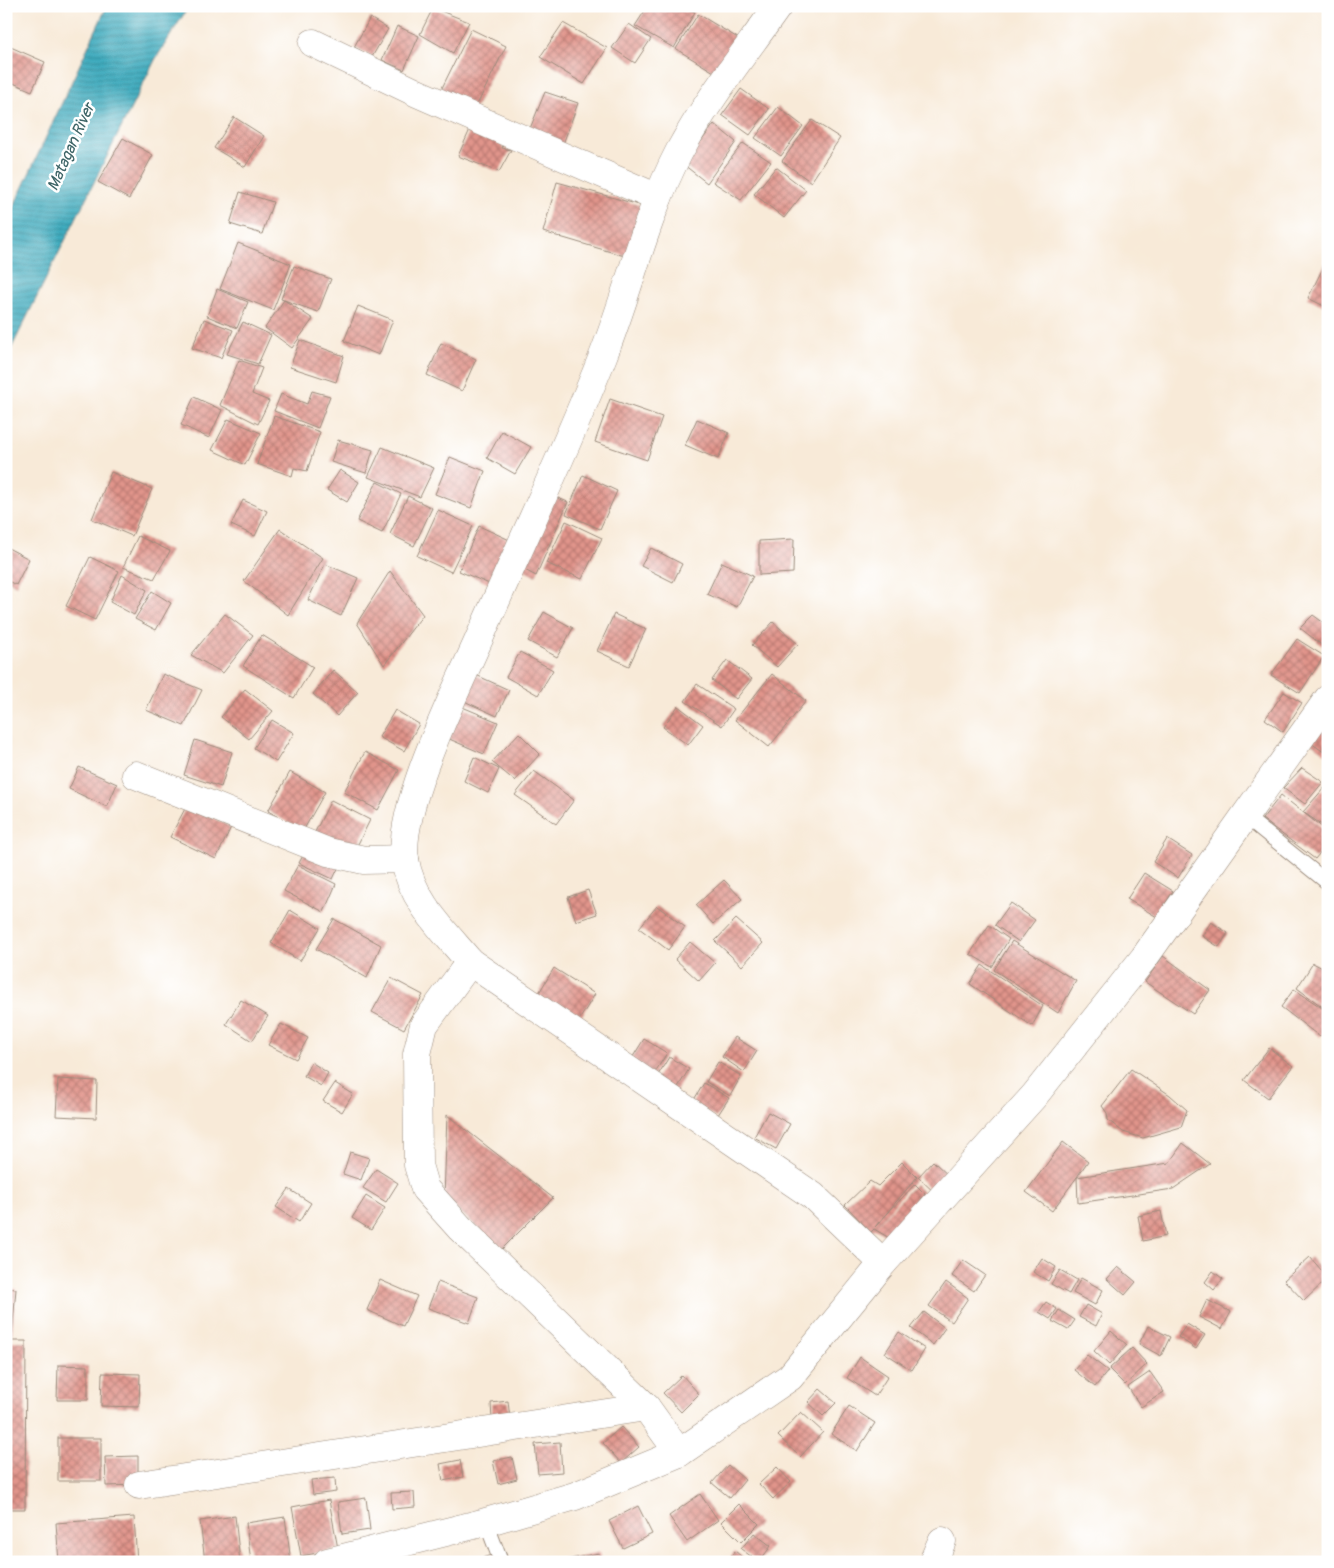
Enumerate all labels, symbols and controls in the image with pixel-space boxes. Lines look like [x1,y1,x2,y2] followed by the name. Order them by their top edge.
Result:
[43,98,100,194] water label: Matagan River

